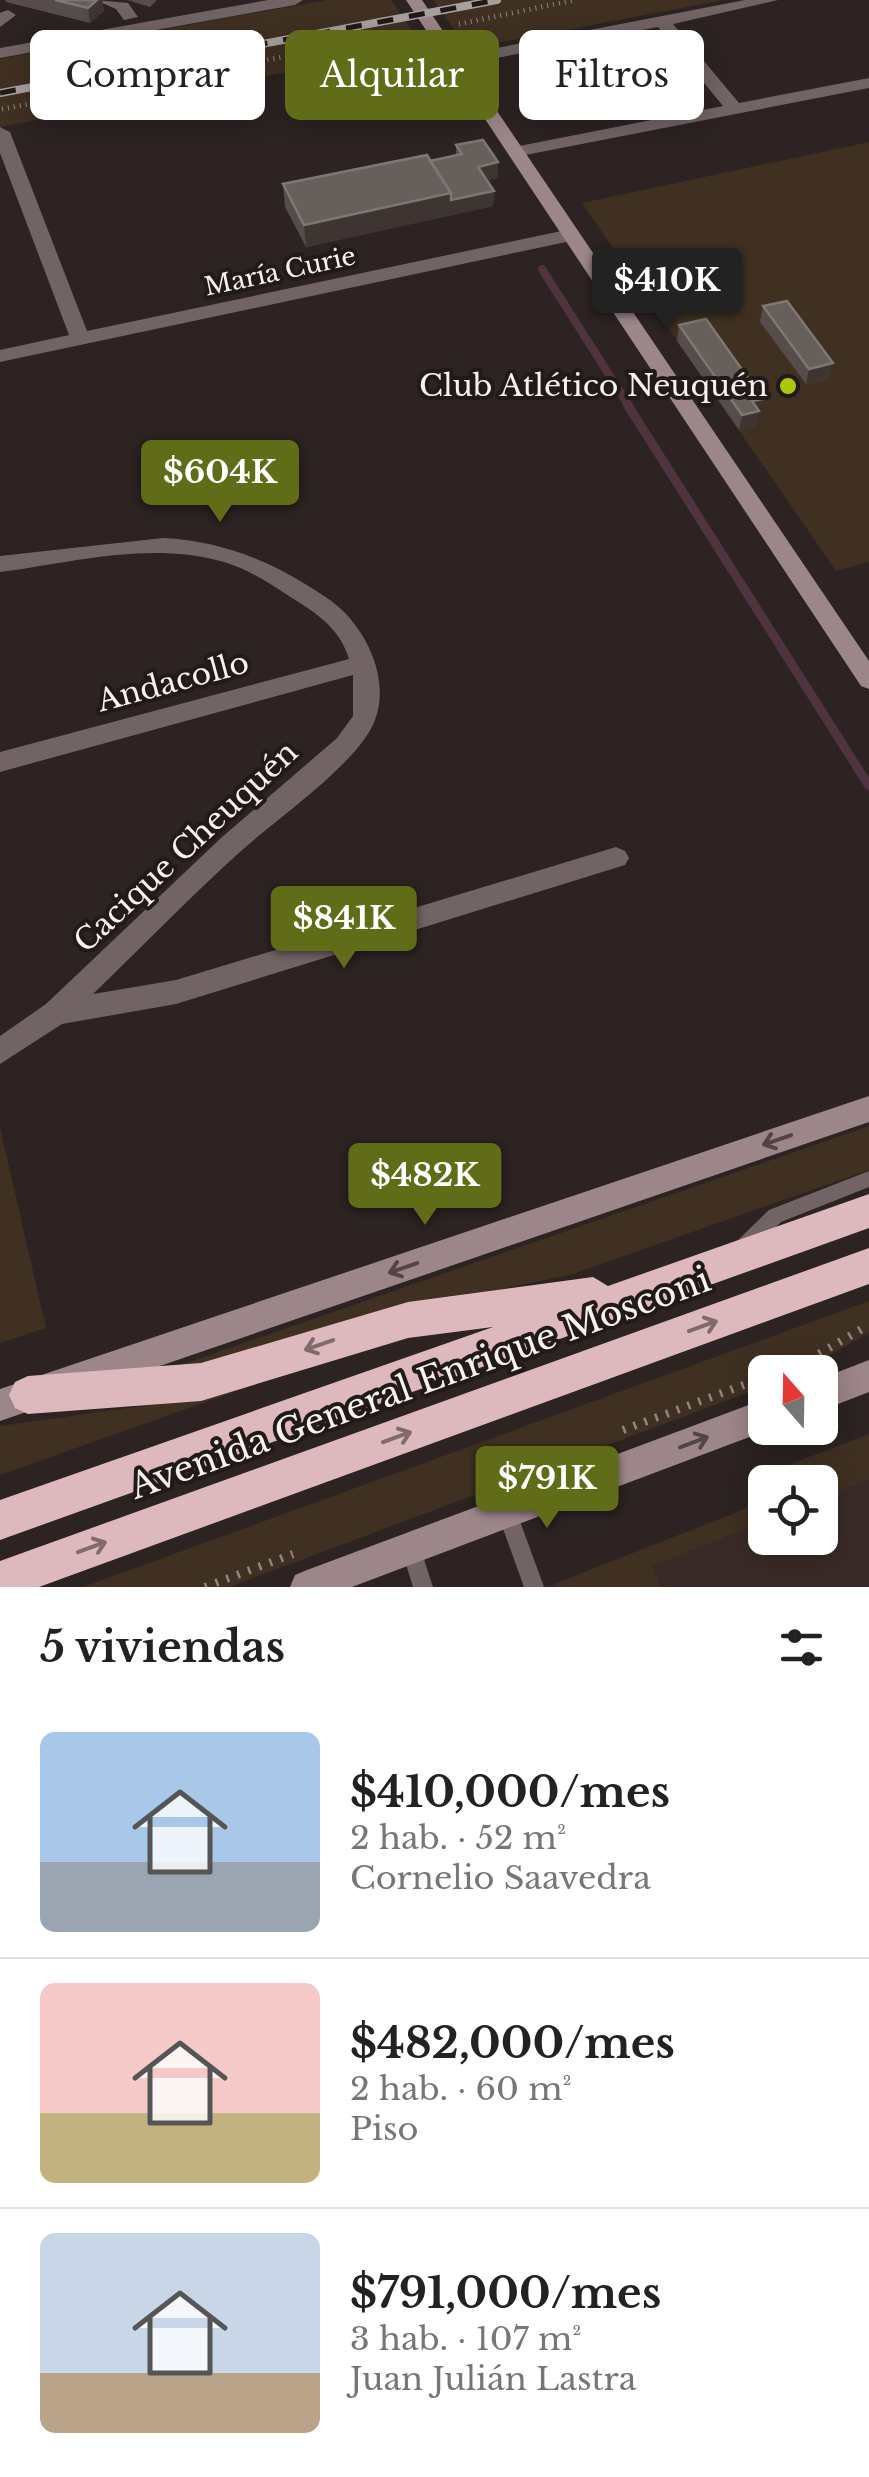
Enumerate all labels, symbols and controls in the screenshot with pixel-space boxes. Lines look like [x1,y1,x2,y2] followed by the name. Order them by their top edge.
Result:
[30,30,265,120] chip: Comprar
[285,30,499,120] chip: Alquilar
[519,30,704,120] chip: Filtros
[202,240,359,303] street label: María Curie
[597,248,737,333] pin: $410K
[614,260,720,300] text: $410K
[419,367,768,404] place label: Club Atlético Neuquén
[777,375,799,397] marker: Club Atlético Neuquén
[150,440,290,525] pin: $604K
[163,452,277,492] text: $604K
[92,644,253,720] street label: Andacollo
[66,734,305,960] street label: Cacique Cheuquén
[274,886,414,971] pin: $841K
[293,898,395,938] text: $841K
[761,1133,793,1151] one-way arrow
[355,1143,495,1228] pin: $482K
[370,1155,480,1195] text: $482K
[123,1257,716,1508] street label: Avenida General Enrique Mosconi
[387,1260,419,1278] one-way arrow
[686,1316,717,1334] one-way arrow
[303,1338,335,1356] one-way arrow
[748,1355,838,1445] north arrow
[748,1355,838,1555] map controls
[381,1427,412,1445] one-way arrow
[677,1432,708,1450] one-way arrow
[477,1446,617,1531] pin: $791K
[498,1458,596,1498] text: $791K
[748,1465,838,1555] button: locate
[75,1537,107,1555] one-way arrow
[774,1620,829,1675] icon: filters
[40,1621,285,1673] text: 5 viviendas
[350,1766,670,1818] text: $410,000/mes
[120,1772,240,1892] icon: home
[350,1818,566,1858] text: 2 hab. · 52 m²
[350,1858,651,1898] text: Cornelio Saavedra
[350,2017,675,2069] text: $482,000/mes
[120,2023,240,2143] icon: home
[350,2069,572,2109] text: 2 hab. · 60 m²
[350,2109,418,2149] text: Piso
[350,2267,661,2319] text: $791,000/mes
[120,2273,240,2393] icon: home
[350,2319,581,2359] text: 3 hab. · 107 m²
[350,2359,637,2399] text: Juan Julián Lastra

